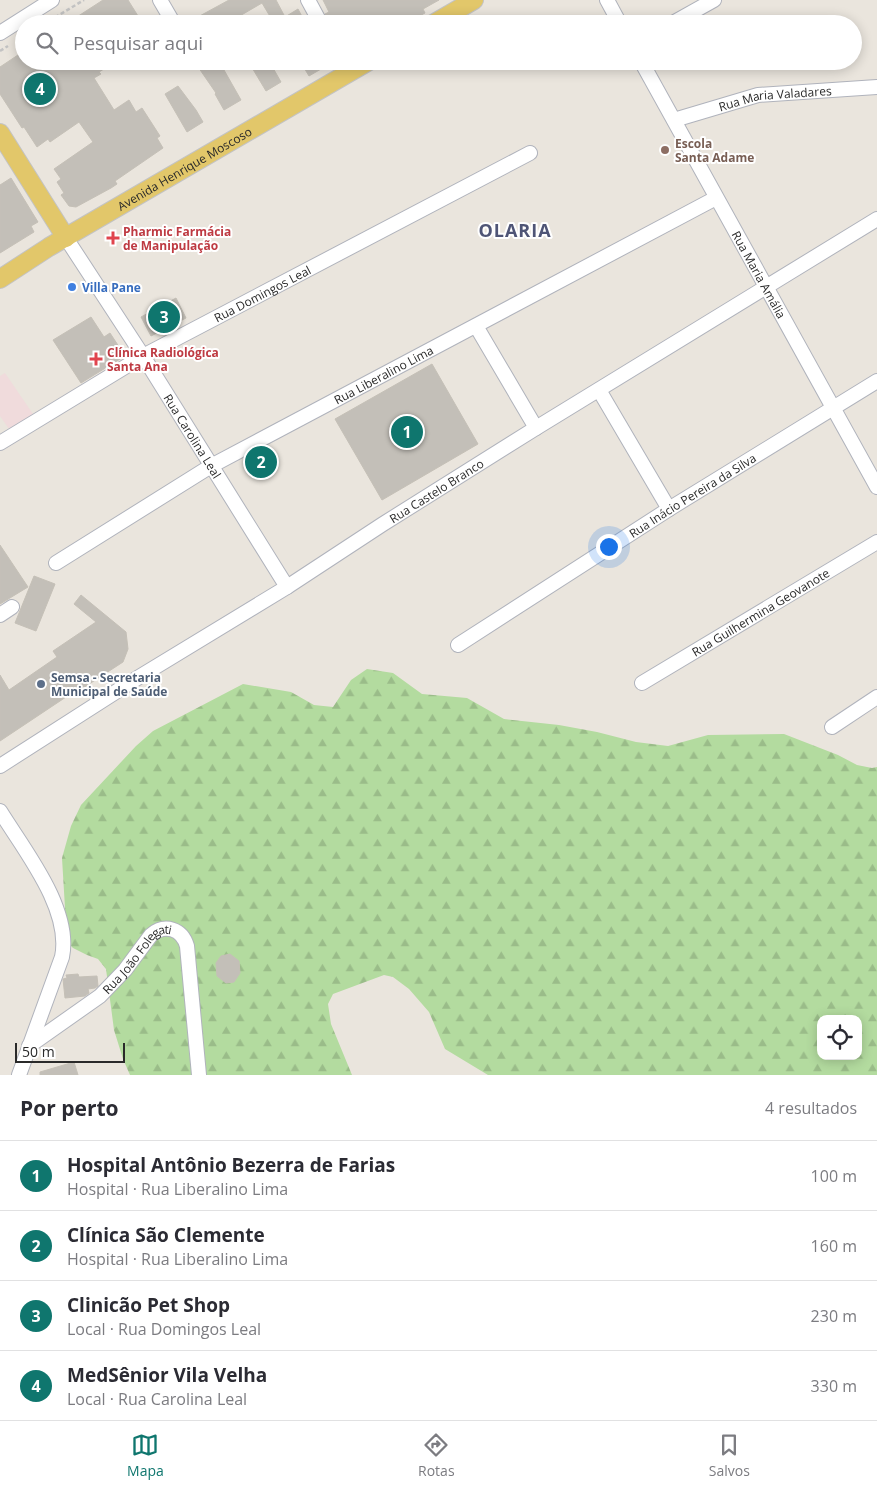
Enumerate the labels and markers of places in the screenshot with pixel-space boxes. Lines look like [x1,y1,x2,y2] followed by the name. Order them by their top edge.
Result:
[24,70,56,108] pin: 4
[675,135,754,166] place label: Escola Santa Adame
[659,144,671,156] marker: Escola Santa Adame
[123,223,231,254] place label: Pharmic Farmácia de Manipulação
[107,232,119,244] marker: Pharmic Farmácia de Manipulação
[82,279,141,296] place label: Villa Pane
[66,281,78,293] marker: Villa Pane
[148,298,180,336] pin: 3
[107,344,219,375] place label: Clínica Radiológica Santa Ana
[89,352,103,366] marker: Clínica Radiológica Santa Ana
[391,413,423,451] pin: 1
[245,443,277,481] pin: 2
[51,669,167,700] place label: Semsa - Secretaria Municipal de Saúde
[35,678,47,690] marker: Semsa - Secretaria Municipal de Saúde

